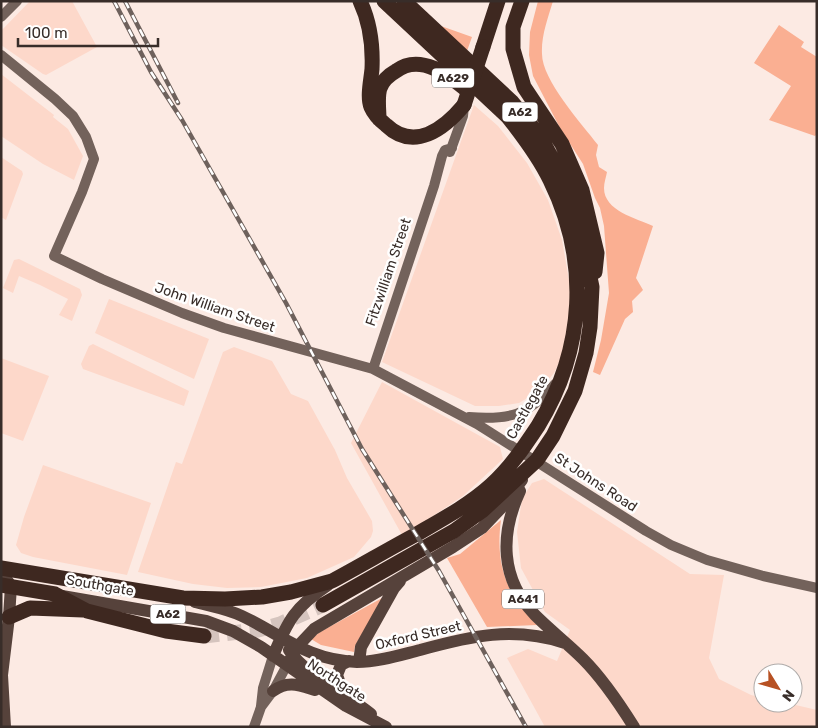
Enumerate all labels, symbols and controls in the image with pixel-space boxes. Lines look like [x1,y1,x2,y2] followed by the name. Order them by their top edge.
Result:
[18,15,158,47] scale bar
[25,24,67,42] text: 100 m
[432,68,474,88] road number: A629
[502,102,538,121] road number: A62
[362,215,415,328] street label: Fitzwilliam Street
[153,279,278,336] street label: John William Street
[503,372,552,442] street label: Castlegate
[551,449,640,515] street label: St Johns Road
[65,571,135,600] street label: Southgate
[502,590,544,608] road number: A641
[150,604,186,624] road number: A62
[373,617,463,654] street label: Oxford Street
[304,655,369,706] street label: Northgate
[753,663,803,713] north arrow
[778,686,798,705] text: N

